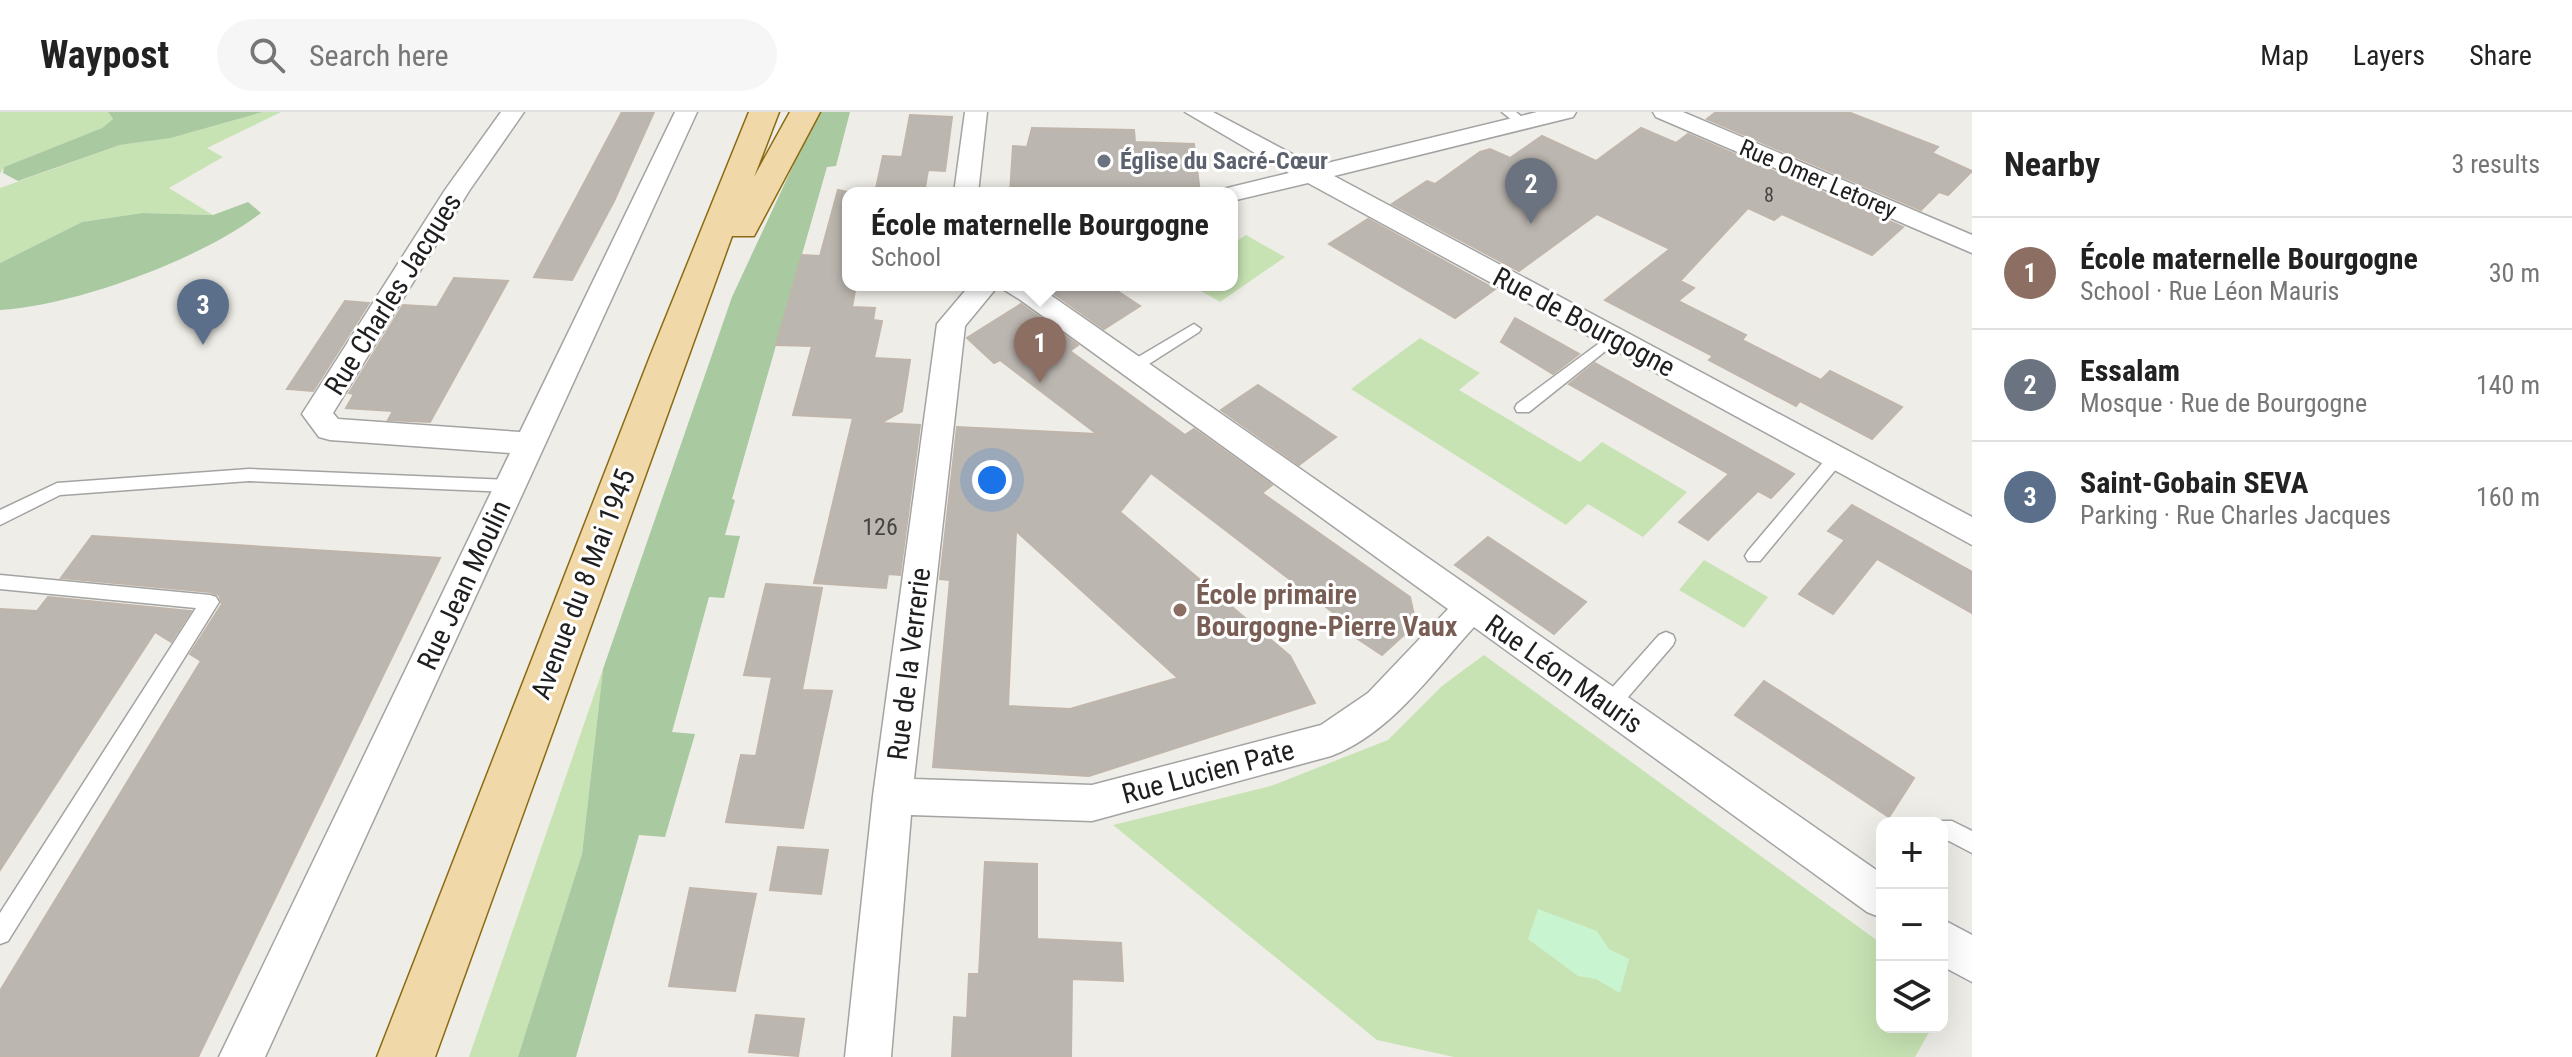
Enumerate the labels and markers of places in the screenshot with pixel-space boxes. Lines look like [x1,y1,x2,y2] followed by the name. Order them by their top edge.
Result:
[1120,147,1328,175] place label: Église du Sacré-Cœur
[1095,152,1113,170] marker: Église du Sacré-Cœur
[1505,158,1557,224] pin: 2
[177,279,229,345] pin: 3
[1014,317,1066,383] pin: 1
[1196,578,1458,643] place label: École primaire Bourgogne-Pierre Vaux
[1171,601,1189,619] marker: École primaire Bourgogne-Pierre Vaux

